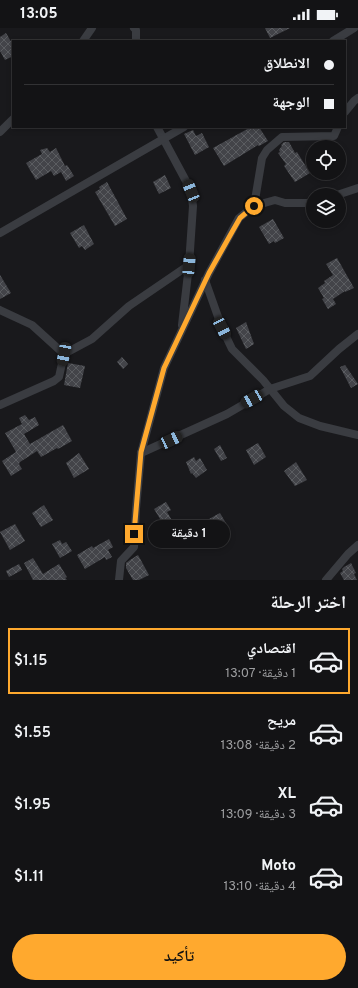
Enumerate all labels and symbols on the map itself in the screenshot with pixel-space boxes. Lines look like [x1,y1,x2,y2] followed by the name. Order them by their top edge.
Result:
[181,178,201,204] car
[245,197,263,215] route start
[182,253,196,277] car
[211,315,233,341] car
[56,341,72,367] car
[239,388,265,410] car
[158,429,184,451] car
[148,520,230,548] callout: 1 دقيقة
[125,525,143,543] route end

